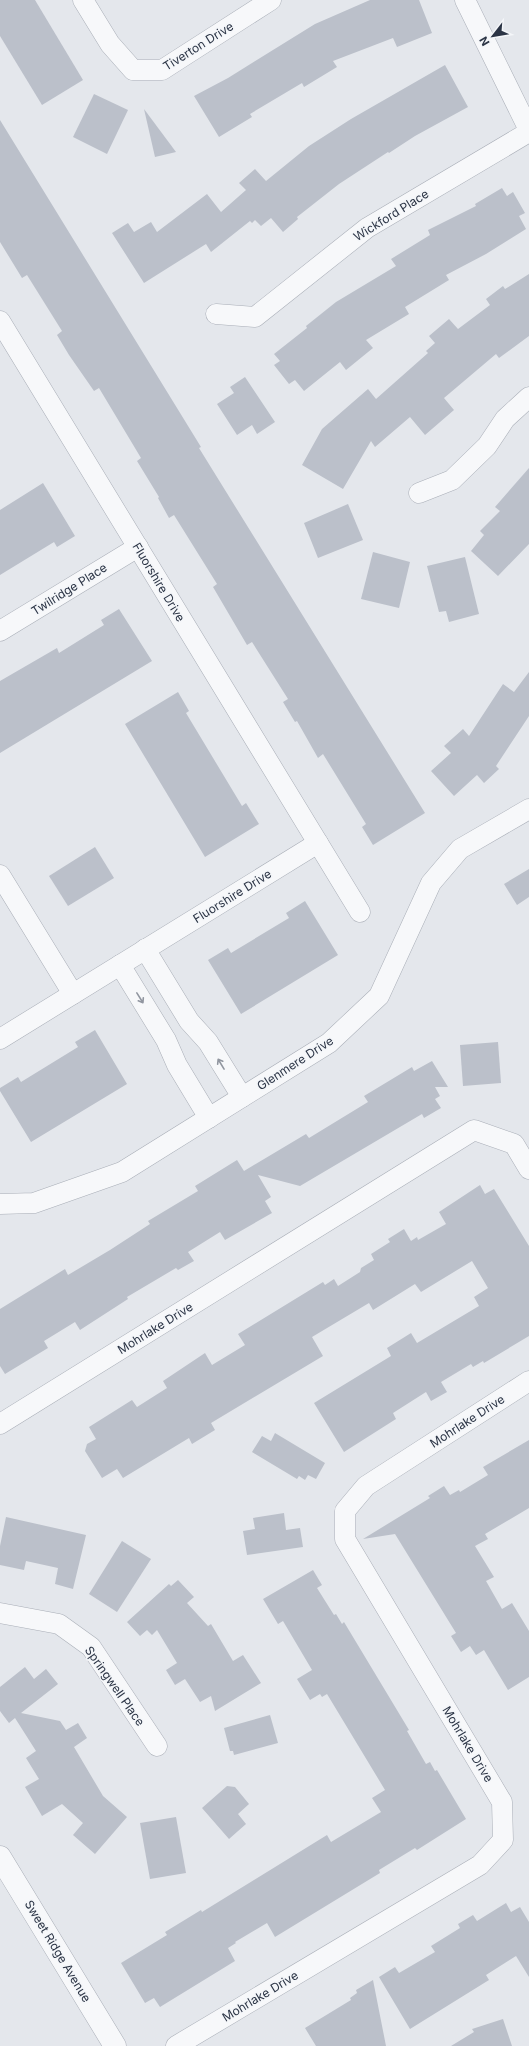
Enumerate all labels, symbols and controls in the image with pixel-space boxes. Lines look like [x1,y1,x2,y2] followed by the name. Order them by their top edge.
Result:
[473,16,513,56] north arrow
[160,18,236,74] street label: Tiverton Drive
[476,34,493,48] text: N
[351,186,431,244] street label: Wickford Place
[129,540,189,624] street label: Fluorshire Drive
[28,560,110,618] street label: Twilridge Place
[190,866,274,926] street label: Fluorshire Drive
[137,992,145,1004] one-way arrow
[254,1033,336,1093] street label: Glenmere Drive
[217,1058,225,1070] one-way arrow
[115,1299,195,1357] street label: Mohrlake Drive
[427,1391,507,1451] street label: Mohrlake Drive
[82,1643,148,1729] street label: Springwell Place
[439,1703,497,1785] street label: Mohrlake Drive
[22,1897,94,2005] street label: Sweet Ridge Avenue
[219,1967,301,2025] street label: Mohrlake Drive

